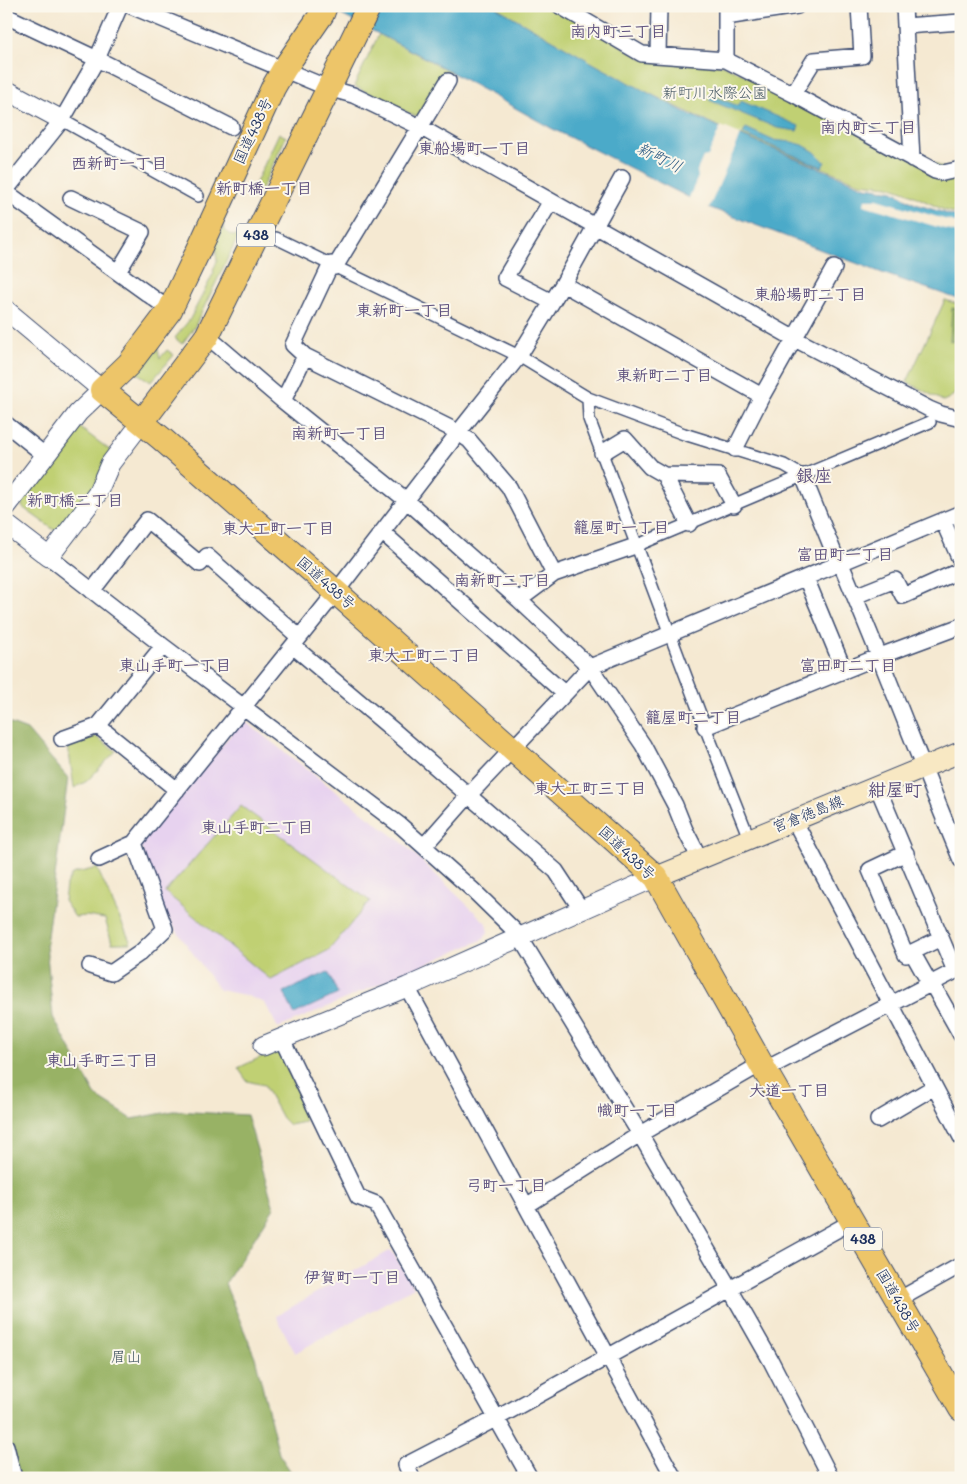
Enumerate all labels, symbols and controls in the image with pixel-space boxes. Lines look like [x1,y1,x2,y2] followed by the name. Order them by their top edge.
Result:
[570,20,666,41] district label: 南内町三丁目
[662,82,768,102] park label: 新町川水際公園
[228,94,276,167] street label: 国道438号
[820,116,916,137] district label: 南内町二丁目
[418,137,530,158] district label: 東船場町一丁目
[634,137,686,177] water label: 新町川
[71,152,167,173] district label: 西新町一丁目
[216,177,312,198] district label: 新町橋一丁目
[237,224,275,246] road number: 438
[754,283,866,304] district label: 東船場町二丁目
[356,299,452,320] district label: 東新町一丁目
[616,364,712,385] district label: 東新町二丁目
[291,422,387,443] district label: 南新町一丁目
[796,463,832,487] district label: 銀座
[27,489,123,510] district label: 新町橋二丁目
[573,516,669,537] district label: 籠屋町一丁目
[222,517,334,538] district label: 東大工町一丁目
[797,543,893,564] district label: 富田町一丁目
[293,551,360,613] street label: 国道438号
[454,569,550,590] district label: 南新町二丁目
[368,644,480,665] district label: 東大工町二丁目
[119,654,231,675] district label: 東山手町一丁目
[800,654,896,675] district label: 富田町二丁目
[645,706,741,727] district label: 籠屋町二丁目
[534,777,646,798] district label: 東大工町三丁目
[868,777,922,801] district label: 紺屋町
[769,790,846,836] street label: 宮倉徳島線
[201,816,313,837] district label: 東山手町二丁目
[595,821,661,884] street label: 国道438号
[46,1049,158,1070] district label: 東山手町三丁目
[749,1079,829,1100] district label: 大道一丁目
[597,1099,677,1120] district label: 幟町一丁目
[466,1174,546,1195] district label: 弓町一丁目
[844,1228,882,1250] road number: 438
[872,1264,925,1337] street label: 国道438号
[304,1266,400,1287] district label: 伊賀町一丁目
[111,1346,141,1366] park label: 眉山

